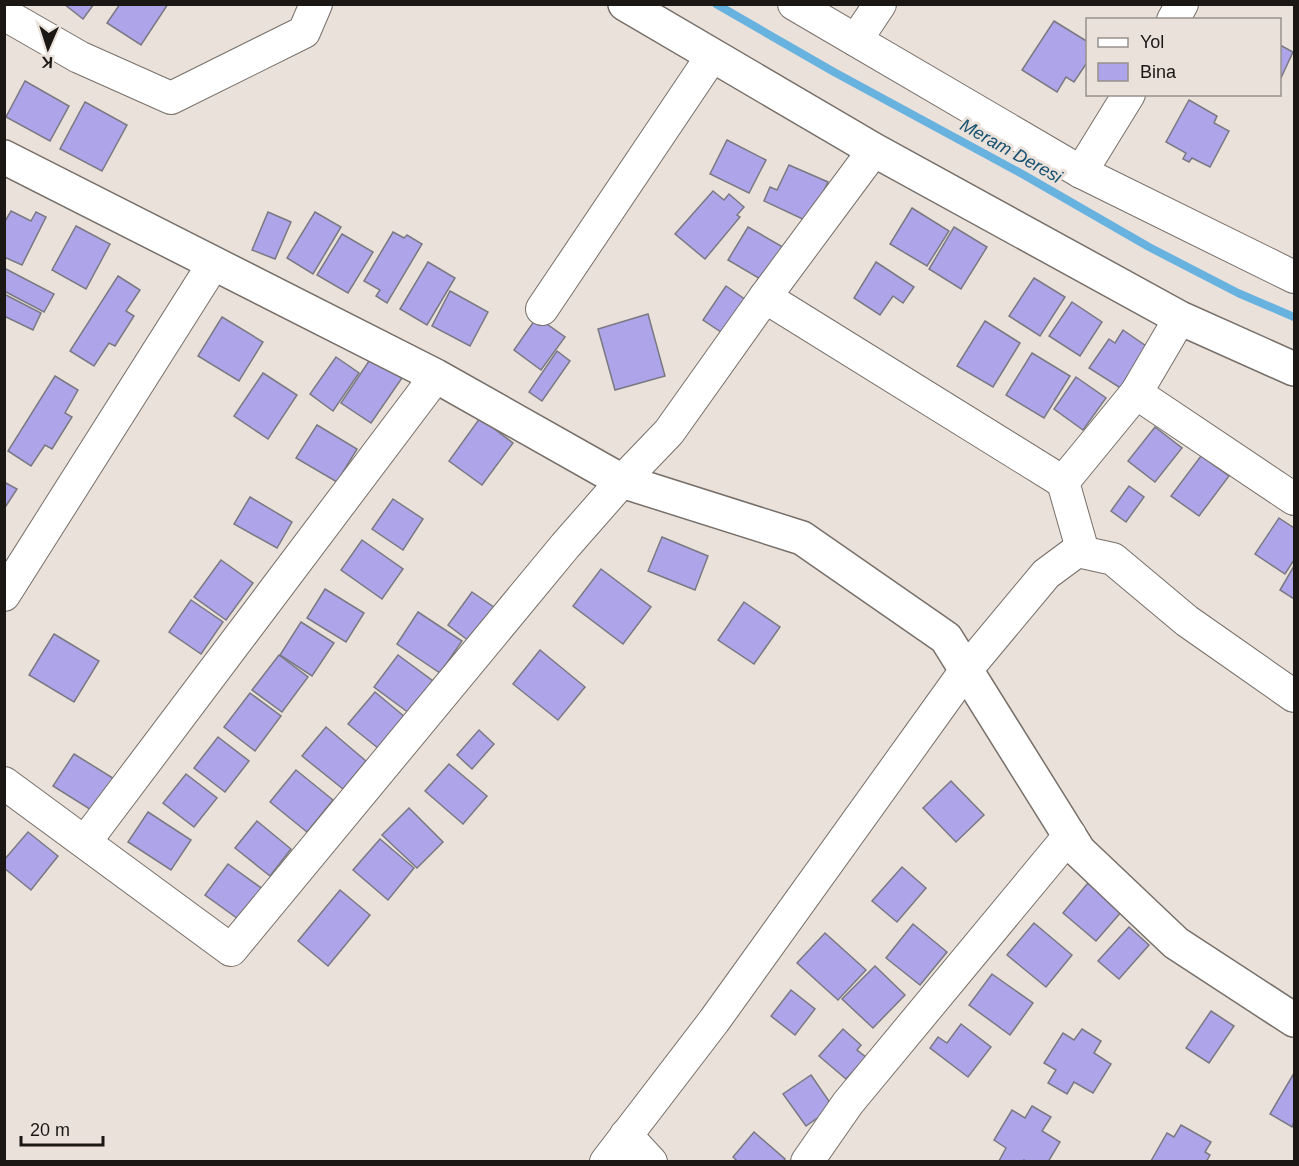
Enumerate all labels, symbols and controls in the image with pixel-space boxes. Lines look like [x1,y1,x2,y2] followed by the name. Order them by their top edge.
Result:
[18,18,78,78] north arrow
[1086,18,1281,96] legend
[1140,32,1164,52] text: Yol
[41,54,53,71] text: K
[1140,62,1177,82] text: Bina
[957,115,1066,188] water label: Meram Deresi
[21,1109,104,1147] scale bar
[30,1120,70,1140] text: 20 m

